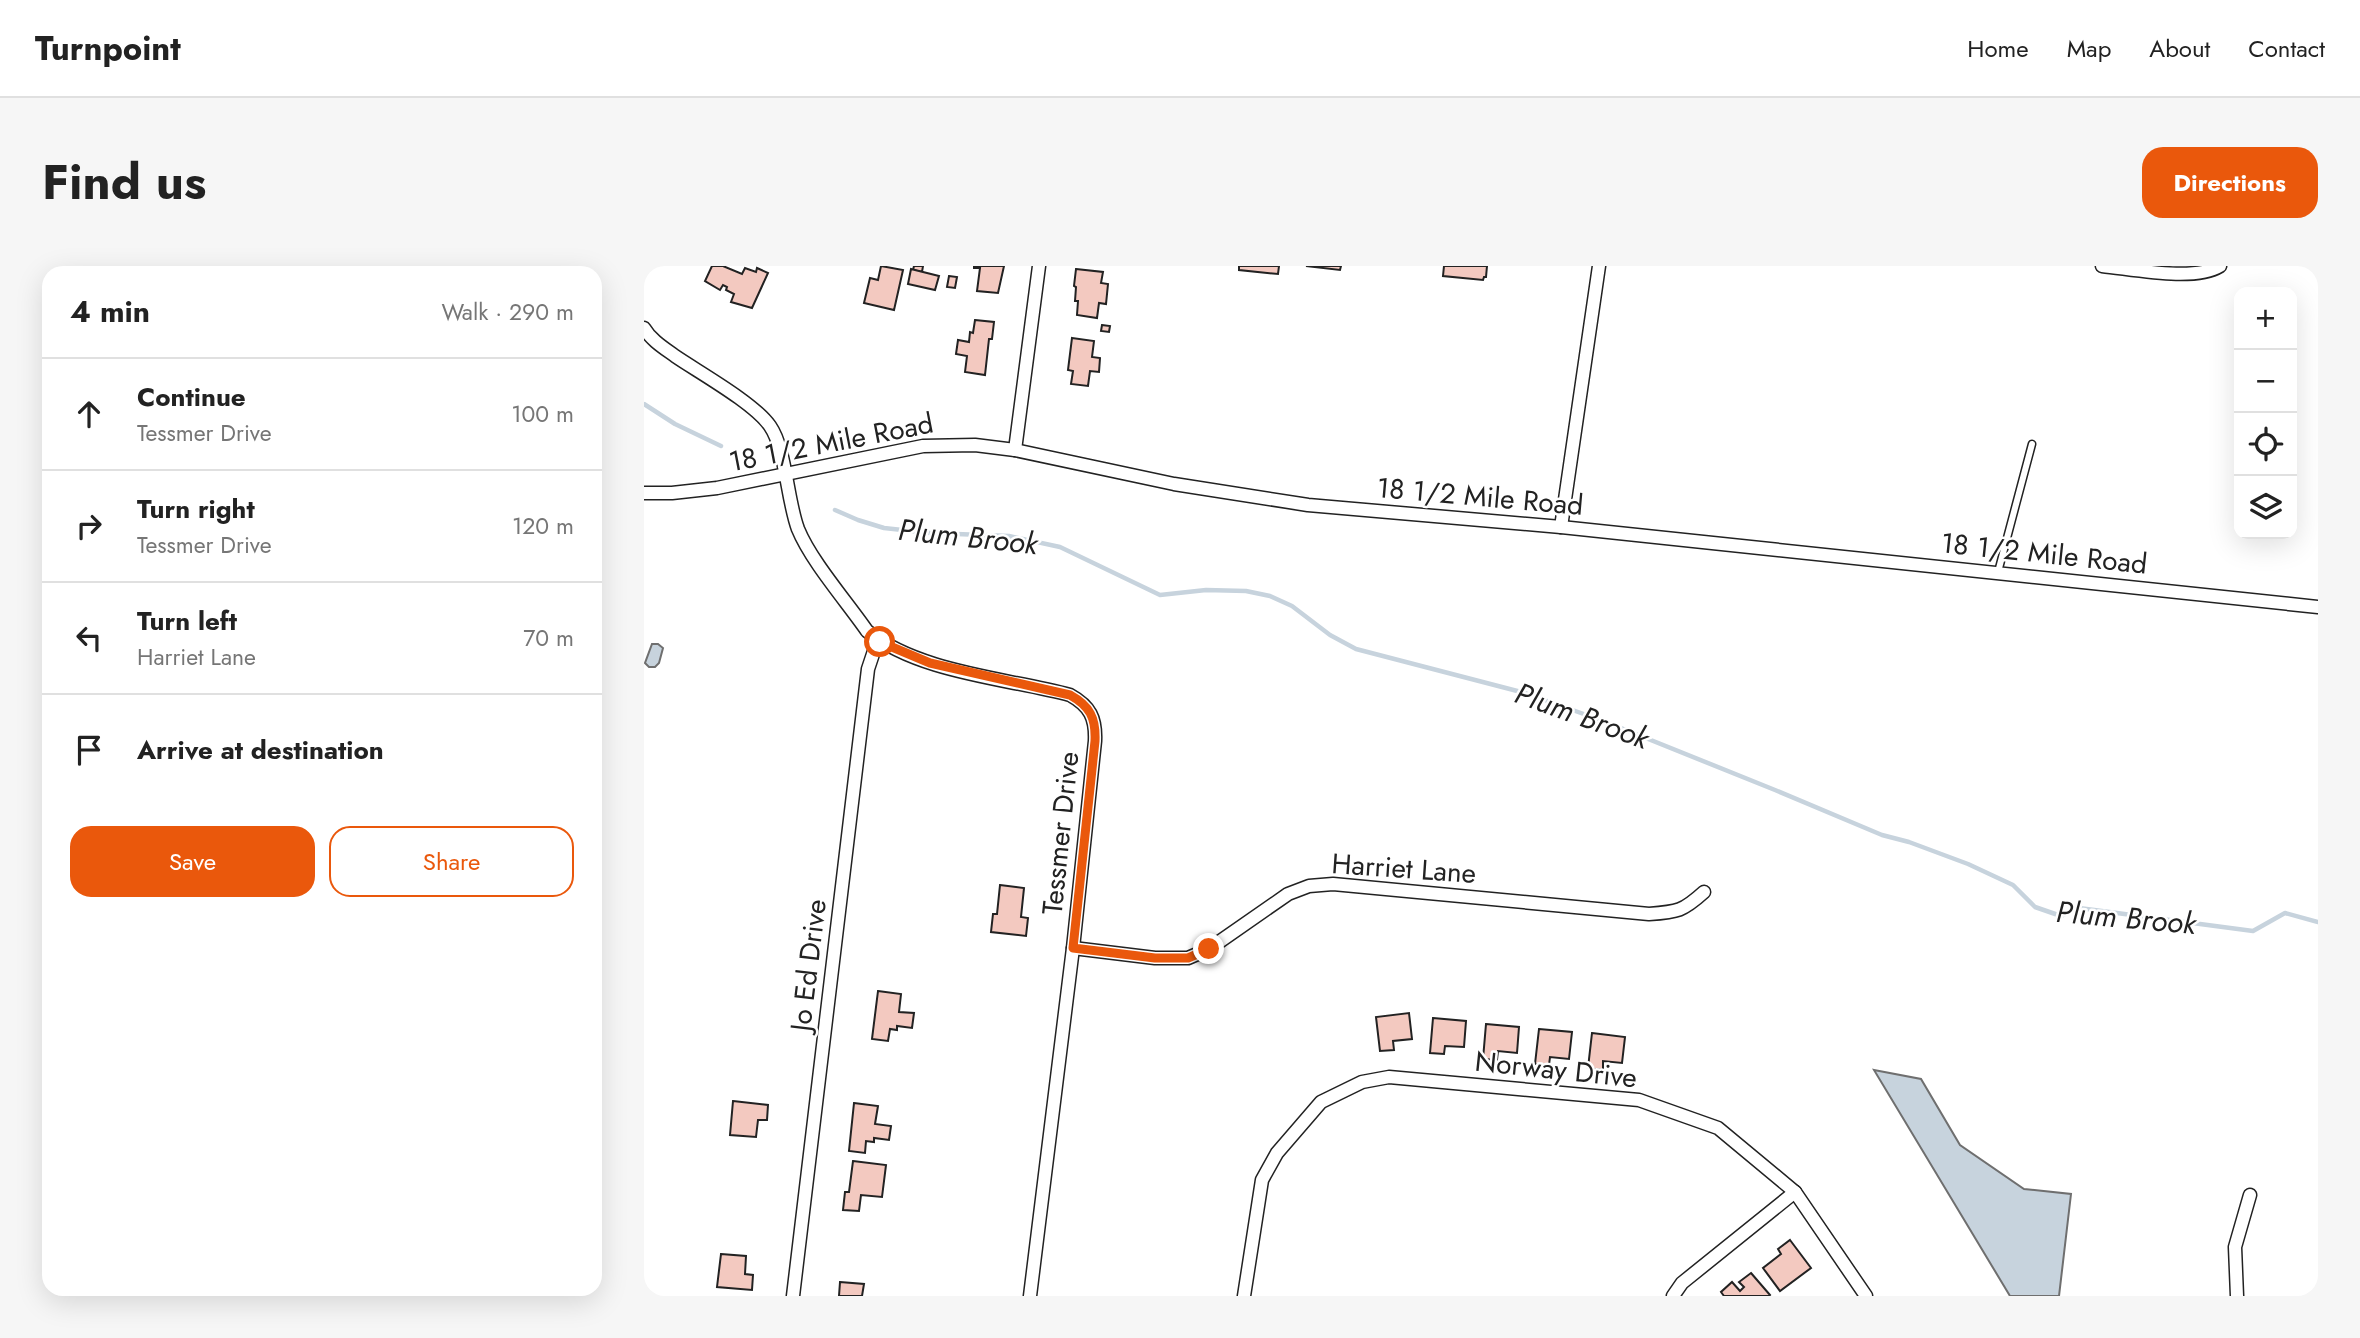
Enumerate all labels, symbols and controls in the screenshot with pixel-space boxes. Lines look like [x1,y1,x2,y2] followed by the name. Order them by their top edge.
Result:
[35,25,181,72] text: Turnpoint
[1967,31,2029,66] text: Home
[2067,31,2111,66] text: Map
[2149,31,2210,66] text: About
[2248,31,2325,66] text: Contact
[42,147,206,217] text: Find us
[2142,147,2318,218] button: Directions
[2234,287,2297,539] map controls
[2234,287,2297,350] button: +
[70,290,150,333] text: 4 min
[441,295,574,329] text: Walk · 290 m
[2234,350,2297,413] button: −
[137,378,246,416] text: Continue
[70,395,108,433] icon: ahead
[511,397,574,431] text: 100 m
[725,403,937,482] street label: 18 1/2 Mile Road
[2234,413,2297,476] button: locate
[137,416,271,450] text: Tessmer Drive
[1375,467,1585,526] street label: 18 1/2 Mile Road
[2234,476,2297,539] button: layers
[137,490,255,528] text: Turn right
[70,507,108,545] icon: right
[896,508,1041,565] water label: Plum Brook
[512,509,574,543] text: 120 m
[1939,522,2149,585] street label: 18 1/2 Mile Road
[137,528,271,562] text: Tessmer Drive
[137,602,237,640] text: Turn left
[70,619,108,657] icon: left
[523,621,574,655] text: 70 m
[864,626,895,657] route start
[137,640,256,674] text: Harriet Lane
[1509,671,1656,760] water label: Plum Brook
[70,731,108,769] icon: arrive
[137,731,384,769] text: Arrive at destination
[1032,749,1089,917] street label: Tessmer Drive
[70,826,315,897] button: Save
[329,826,574,897] button: Share
[1330,843,1478,894] street label: Harriet Lane
[2054,890,2199,945] water label: Plum Brook
[780,897,837,1037] street label: Jo Ed Drive
[1193,933,1224,964] route end
[1473,1041,1639,1098] street label: Norway Drive

